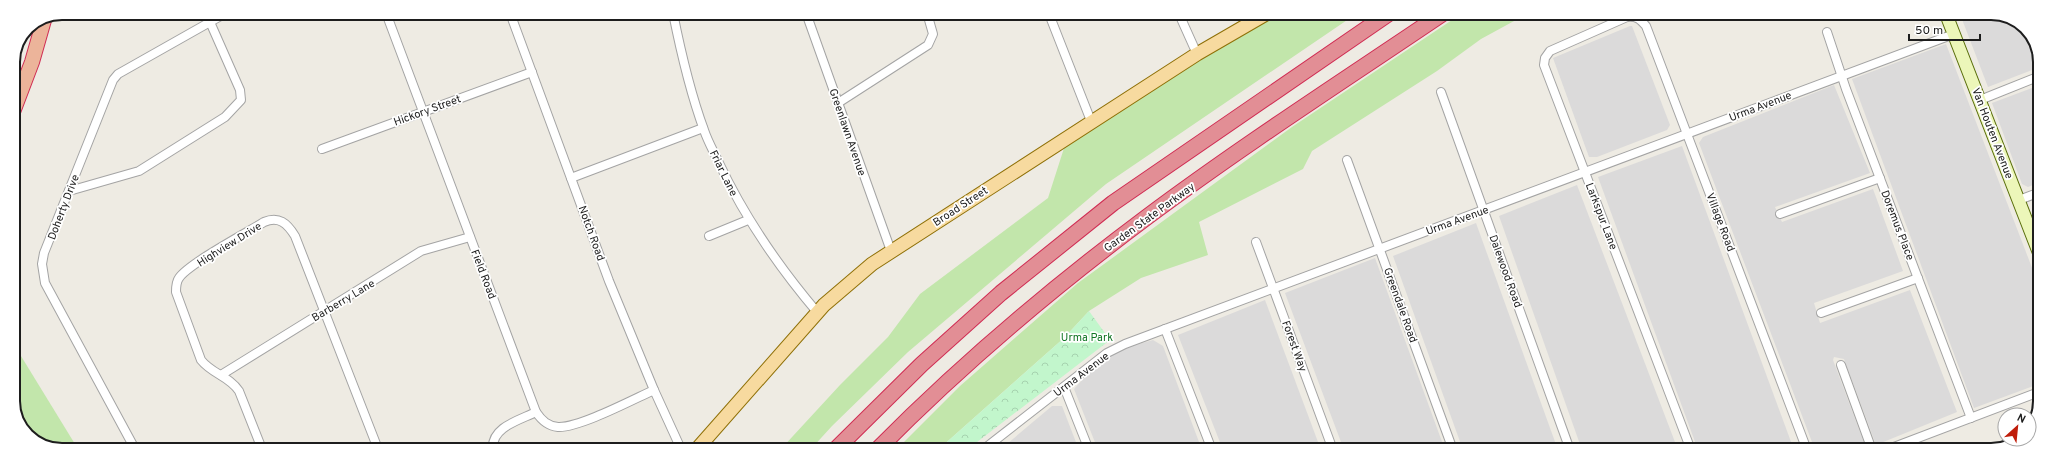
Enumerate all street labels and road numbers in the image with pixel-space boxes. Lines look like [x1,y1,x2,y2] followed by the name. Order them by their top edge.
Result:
[1968,86,2016,181] street label: Van Houten Avenue
[826,87,869,178] street label: Greenlawn Avenue
[1727,89,1794,125] street label: Urma Avenue
[392,92,463,130] street label: Hickory Street
[706,148,740,199] street label: Friar Lane
[45,173,83,242] street label: Doherty Drive
[1101,180,1198,256] street label: Garden State Parkway
[1582,181,1620,252] street label: Larkspur Lane
[931,184,991,230] street label: Broad Street
[1877,188,1917,263] street label: Doremus Place
[1702,191,1738,254] street label: Village Road
[1424,203,1491,239] street label: Urma Avenue
[575,204,607,263] street label: Notch Road
[195,219,265,270] street label: Highview Drive
[1485,233,1525,310] street label: Dalewood Road
[467,248,499,301] street label: Field Road
[1380,266,1420,345] street label: Greendale Road
[309,276,378,325] street label: Barberry Lane
[1278,319,1310,374] street label: Forest Way
[1051,349,1112,400] street label: Urma Avenue

